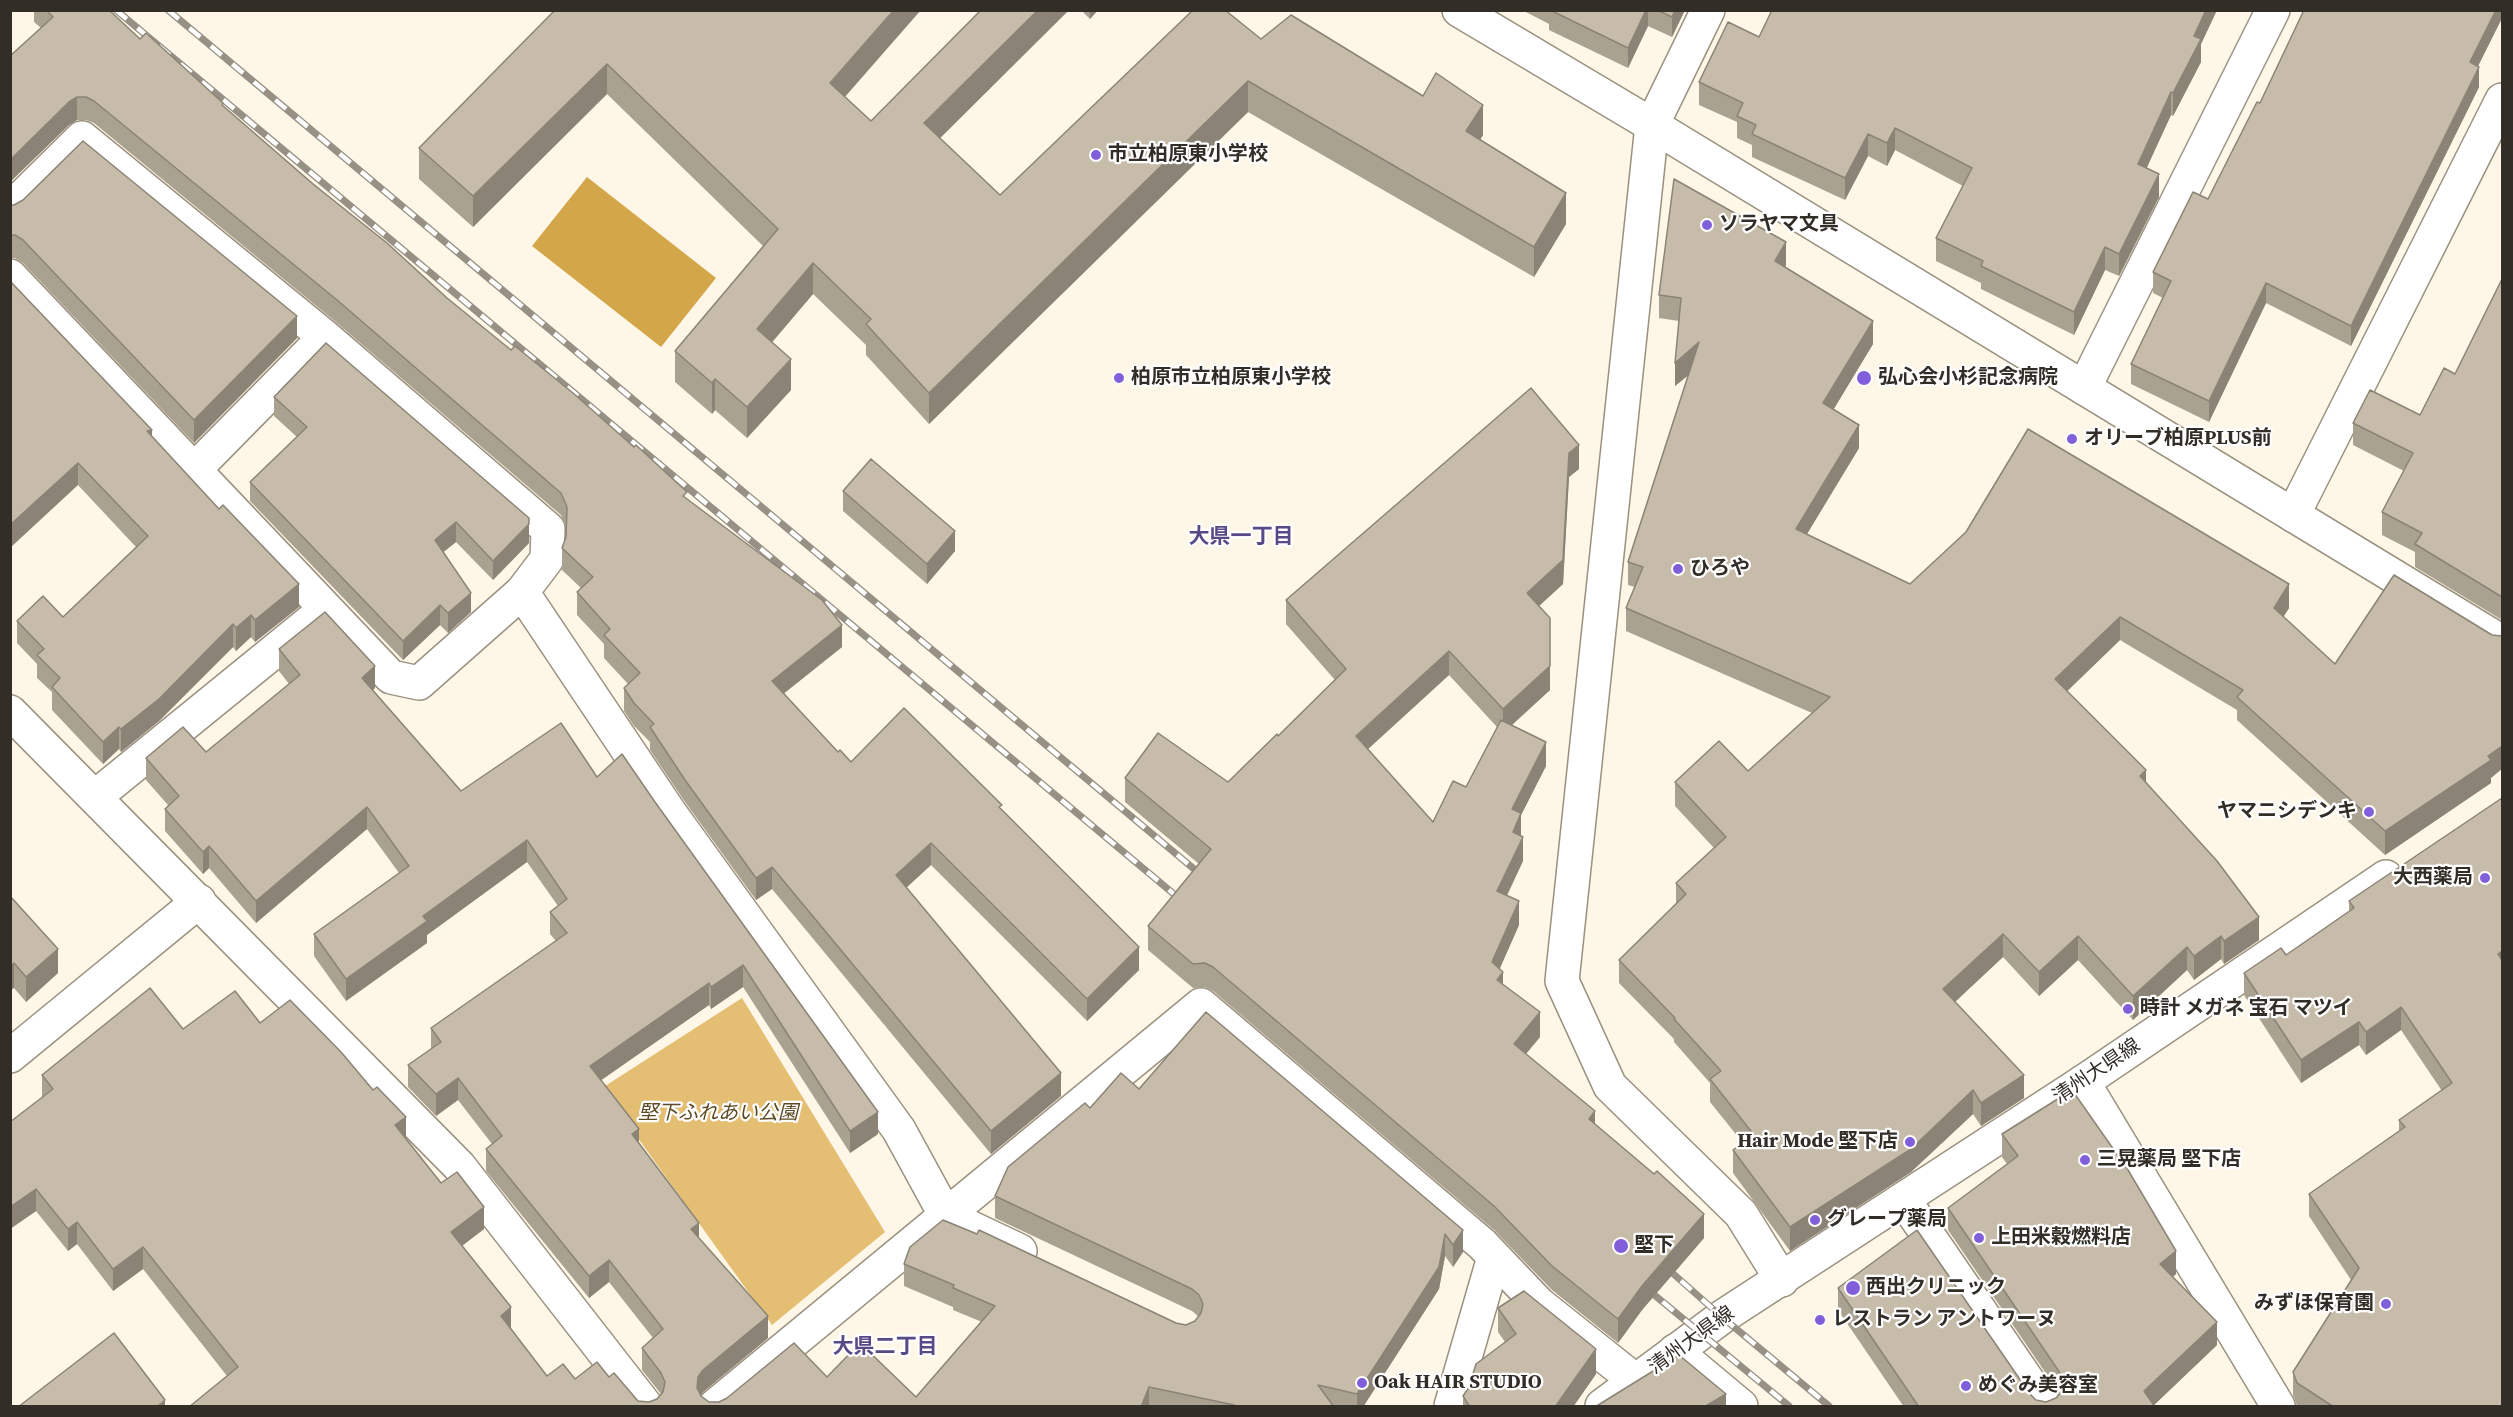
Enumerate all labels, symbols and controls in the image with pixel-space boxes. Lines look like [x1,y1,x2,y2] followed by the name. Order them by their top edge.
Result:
[1108,143,1268,167] place label: 市立柏原東小学校
[1089,148,1103,162] marker: 市立柏原東小学校
[1719,213,1839,237] place label: ソラヤマ文具
[1700,218,1714,232] marker: ソラヤマ文具
[1131,366,1331,390] place label: 柏原市立柏原東小学校
[1878,366,2058,390] place label: 弘心会小杉記念病院
[1855,369,1873,387] marker: 弘心会小杉記念病院
[1112,371,1126,385] marker: 柏原市立柏原東小学校
[2084,427,2272,451] place label: オリーブ柏原PLUS前
[2065,432,2079,446] marker: オリーブ柏原PLUS前
[1189,525,1293,551] district label: 大県一丁目
[1690,557,1750,581] place label: ひろや
[1671,562,1685,576] marker: ひろや
[2217,800,2357,824] place label: ヤマニシデンキ
[2362,805,2376,819] marker: ヤマニシデンキ
[2393,866,2473,890] place label: 大西薬局
[2478,871,2492,885] marker: 大西薬局
[2140,997,2353,1021] place label: 時計 メガネ 宝石 マツイ
[2121,1002,2135,1016] marker: 時計 メガネ 宝石 マツイ
[2049,1034,2145,1110] street label: 清州大県線
[638,1102,798,1126] park label: 堅下ふれあい公園
[1737,1130,1898,1154] place label: Hair Mode 堅下店
[1903,1135,1917,1149] marker: Hair Mode 堅下店
[2097,1148,2241,1172] place label: 三晃薬局 堅下店
[2078,1153,2092,1167] marker: 三晃薬局 堅下店
[1827,1208,1947,1232] place label: グレープ薬局
[1808,1213,1822,1227] marker: グレープ薬局
[1991,1226,2131,1250] place label: 上田米穀燃料店
[1972,1231,1986,1245] marker: 上田米穀燃料店
[1634,1234,1674,1258] place label: 堅下
[1612,1237,1630,1255] marker: 堅下
[1866,1276,2006,1300] place label: 西出クリニック
[1844,1279,1862,1297] marker: 西出クリニック
[2254,1292,2374,1316] place label: みずほ保育園
[2379,1297,2393,1311] marker: みずほ保育園
[1644,1302,1740,1380] street label: 清州大県線
[1832,1308,2056,1332] place label: レストラン アントワーヌ
[1813,1313,1827,1327] marker: レストラン アントワーヌ
[833,1335,937,1361] district label: 大県二丁目
[1374,1371,1542,1395] place label: Oak HAIR STUDIO
[1978,1374,2098,1398] place label: めぐみ美容室
[1355,1376,1369,1390] marker: Oak HAIR STUDIO
[1959,1379,1973,1393] marker: めぐみ美容室

